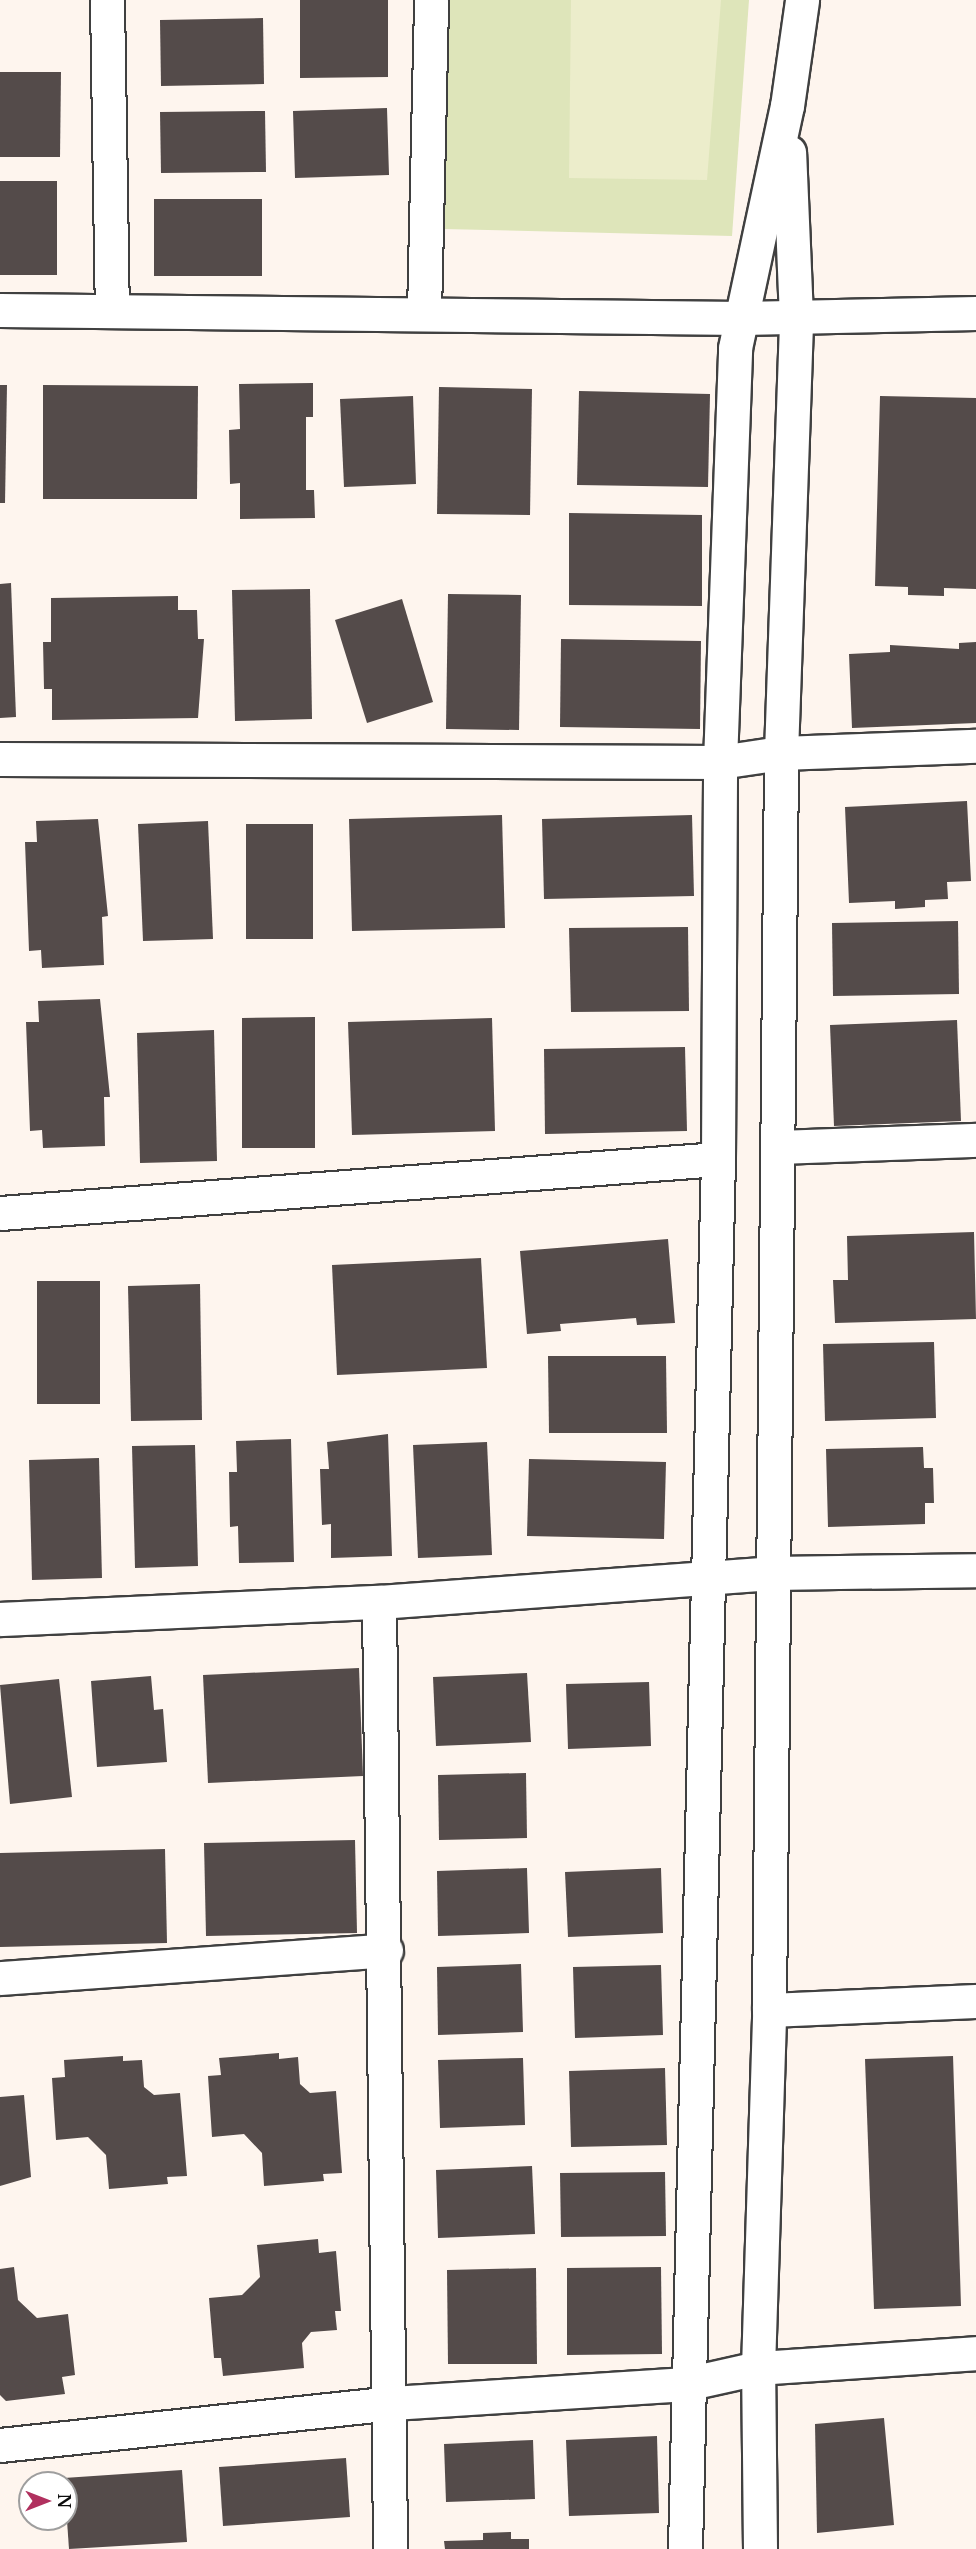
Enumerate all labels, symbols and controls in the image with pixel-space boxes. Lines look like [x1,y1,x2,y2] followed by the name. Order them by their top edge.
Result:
[18,2471,78,2531] north arrow
[54,2493,74,2509] text: N

